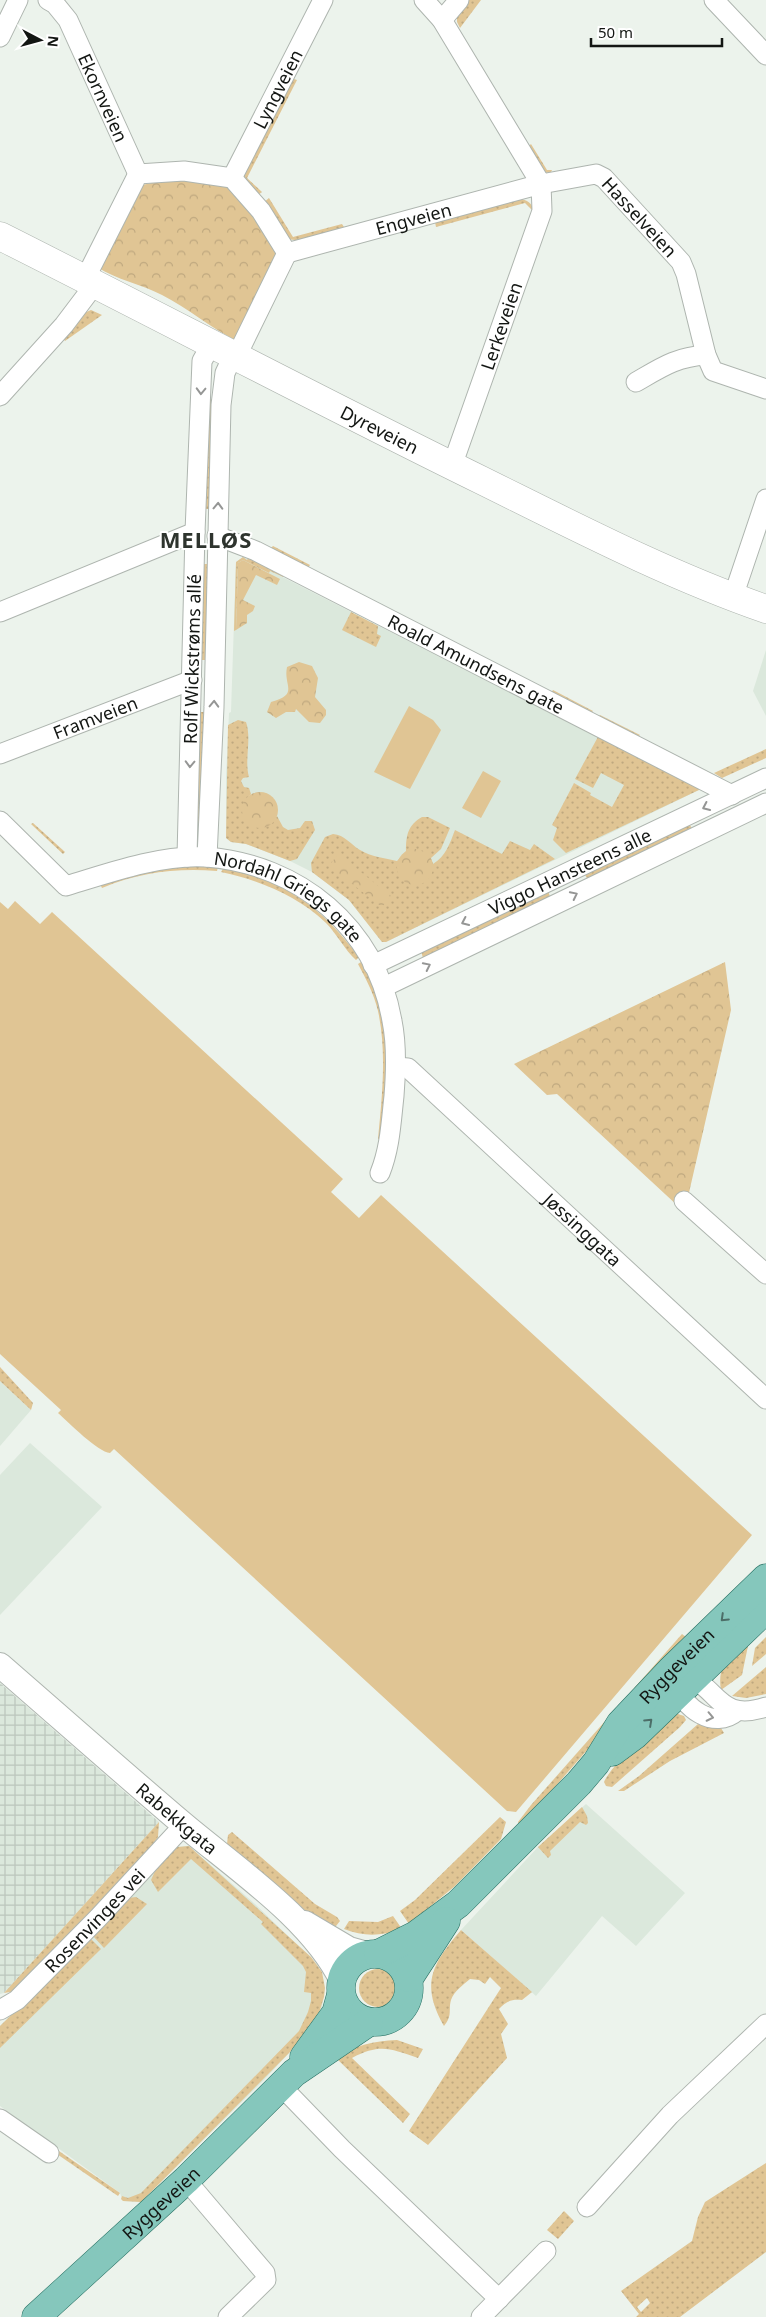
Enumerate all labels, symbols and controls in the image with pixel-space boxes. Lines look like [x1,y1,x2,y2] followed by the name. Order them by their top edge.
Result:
[15,15,65,65] north arrow
[591,15,722,47] scale bar
[598,22,633,42] text: 50 m
[43,35,63,48] text: N
[247,45,308,133] street label: Lyngveien
[73,50,134,146] street label: Ekornveien
[597,172,682,262] street label: Hasselveien
[373,197,454,240] street label: Engveien
[475,279,527,373] street label: Lerkeveien
[196,388,206,396] one-way arrow
[336,400,423,459] street label: Dyreveien
[213,502,223,510] one-way arrow
[160,524,252,554] district label: MELLØS
[178,574,206,744] street label: Rolf Wickstrøms allé
[384,609,568,719] street label: Roald Amundsens gate
[50,690,141,744] street label: Framveien
[209,699,219,707] one-way arrow
[185,760,195,768] one-way arrow
[703,801,712,811] one-way arrow
[485,822,655,920] street label: Viggo Hansteens alle
[212,846,368,947] street label: Nordahl Griegs gate
[569,891,578,902] one-way arrow
[461,916,470,927] one-way arrow
[422,962,431,972] one-way arrow
[537,1186,627,1272] street label: Jøssinggata
[721,1612,730,1621] one-way arrow
[633,1623,719,1709] street label: Ryggeveien
[705,1711,714,1722] one-way arrow
[643,1719,652,1728] one-way arrow
[131,1777,222,1859] street label: Rabekkgata
[39,1863,150,1977] street label: Rosenvinges vei
[117,2161,205,2245] street label: Ryggeveien

